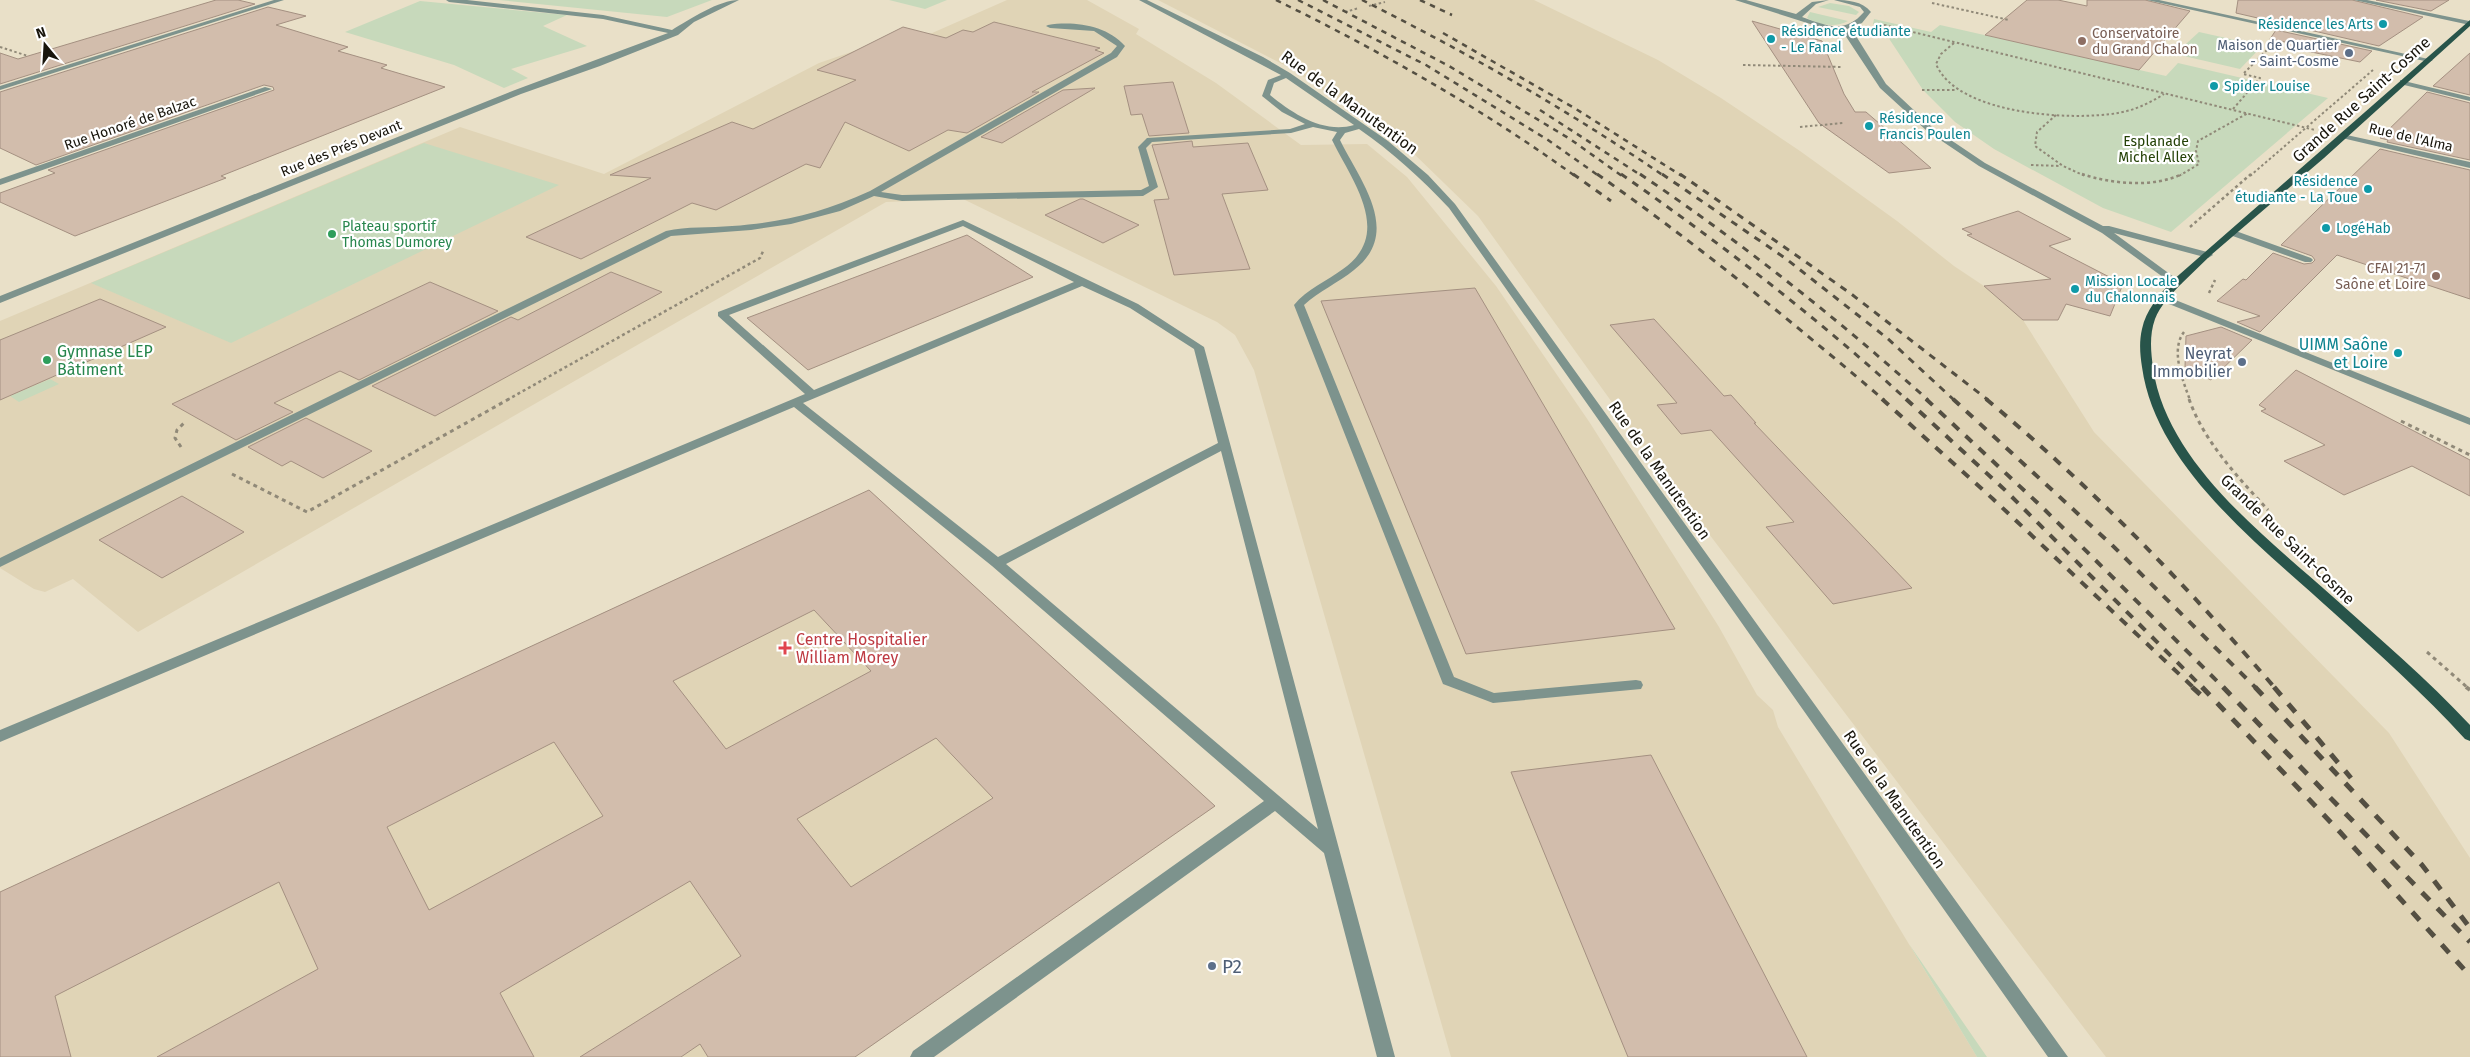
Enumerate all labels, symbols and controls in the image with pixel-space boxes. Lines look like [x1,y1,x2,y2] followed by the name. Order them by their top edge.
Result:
[2258,16,2373,33] place label: Résidence les Arts
[2377,18,2389,30] marker: Résidence les Arts
[20,20,70,70] north arrow
[1781,23,1911,56] place label: Résidence étudiante - Le Fanal
[34,24,48,43] text: N
[2092,25,2198,58] place label: Conservatoire du Grand Chalon
[2288,32,2434,166] street label: Grande Rue Saint-Cosme
[1765,33,1777,45] marker: Résidence étudiante - Le Fanal
[2076,35,2088,47] marker: Conservatoire du Grand Chalon
[2217,37,2340,70] place label: Maison de Quartier - Saint-Cosme
[1278,46,1422,158] street label: Rue de la Manutention
[2343,47,2355,59] marker: Maison de Quartier - Saint-Cosme
[2224,78,2310,95] place label: Spider Louise
[2208,80,2220,92] marker: Spider Louise
[62,93,199,154] street label: Rue Honoré de Balzac
[1879,110,1971,143] place label: Résidence Francis Poulen
[278,116,405,181] street label: Rue des Prés Devant
[1863,120,1875,132] marker: Résidence Francis Poulen
[2367,120,2455,155] street label: Rue de l'Alma
[2118,133,2194,166] park label: Esplanade Michel Allex
[2235,173,2358,206] place label: Résidence étudiante - La Toue
[2362,183,2374,195] marker: Résidence étudiante - La Toue
[342,218,452,251] place label: Plateau sportif Thomas Dumorey
[2336,220,2391,237] place label: LogéHab
[2320,222,2332,234] marker: LogéHab
[326,228,338,240] marker: Plateau sportif Thomas Dumorey
[2335,260,2426,293] place label: CFAI 21-71 Saône et Loire
[2430,270,2442,282] marker: CFAI 21-71 Saône et Loire
[2085,273,2177,306] place label: Mission Locale du Chalonnais
[2069,283,2081,295] marker: Mission Locale du Chalonnais
[2299,335,2388,372] place label: UIMM Saône et Loire
[57,342,153,379] place label: Gymnase LEP Bâtiment
[2152,344,2233,381] place label: Neyrat Immobilier
[2392,347,2404,359] marker: UIMM Saône et Loire
[41,354,53,366] marker: Gymnase LEP Bâtiment
[2236,356,2248,368] marker: Neyrat Immobilier
[1605,397,1715,543] street label: Rue de la Manutention
[2217,470,2359,608] street label: Grande Rue Saint-Cosme
[796,630,928,667] place label: Centre Hospitalier William Morey
[778,641,792,655] marker: Centre Hospitalier William Morey
[1840,726,1950,872] street label: Rue de la Manutention
[1222,955,1242,978] place label: P2
[1206,960,1218,972] marker: P2

